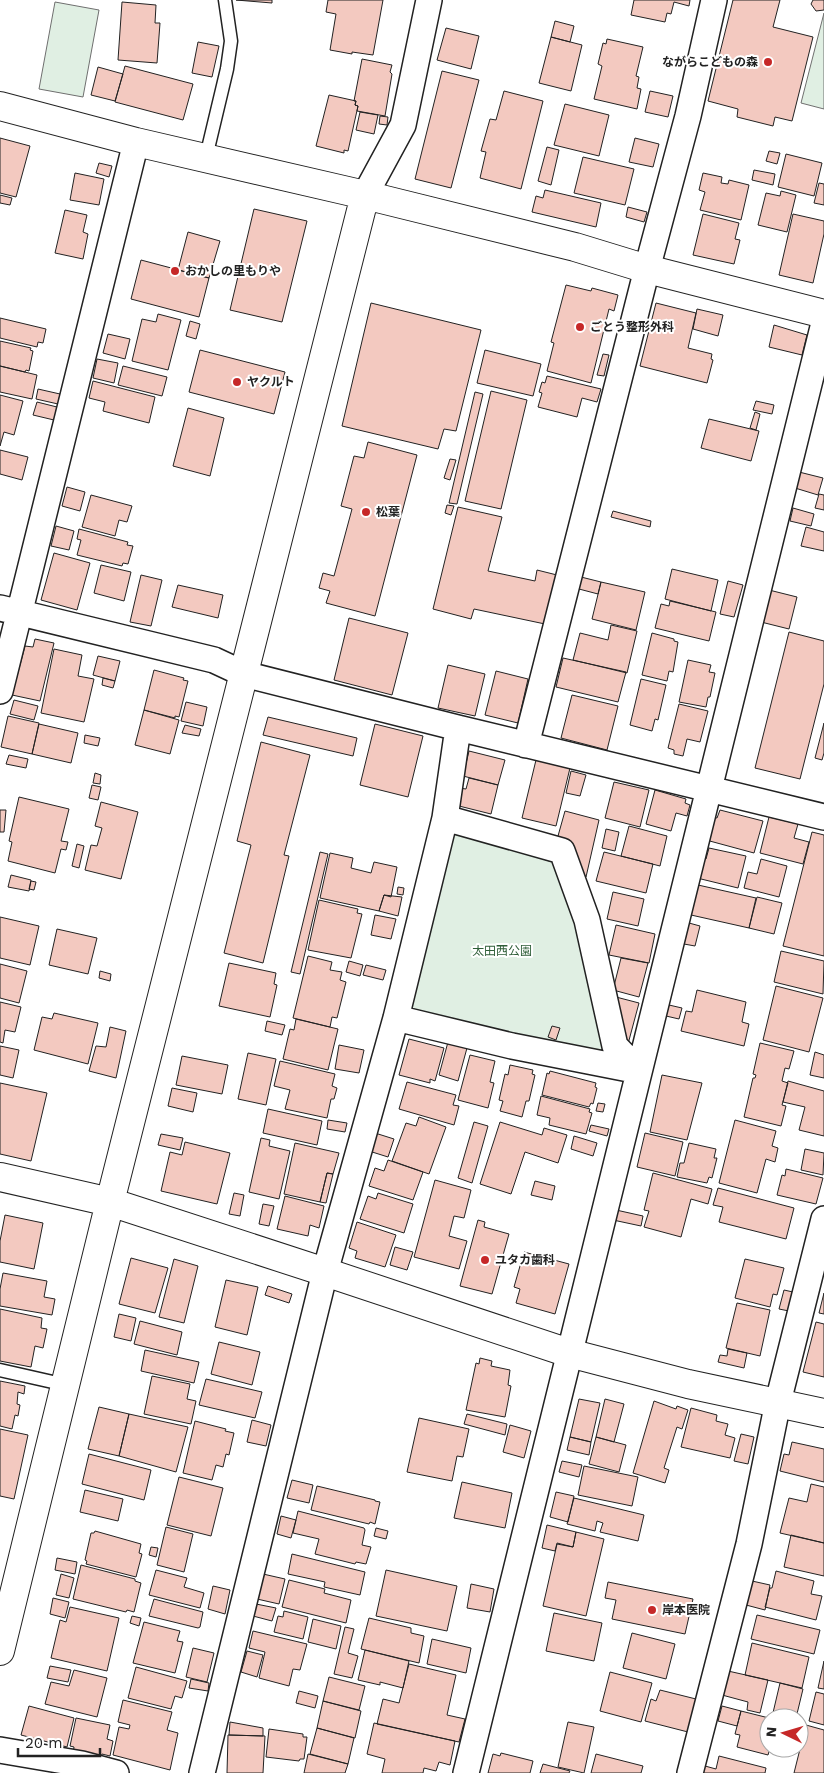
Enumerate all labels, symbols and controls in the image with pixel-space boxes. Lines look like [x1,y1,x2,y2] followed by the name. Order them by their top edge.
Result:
[662,55,758,69] place label: ながらこどもの森
[762,56,774,68] marker: ながらこどもの森
[185,264,281,278] place label: おかしの里もりや
[169,265,181,277] marker: おかしの里もりや
[590,320,674,334] place label: ごとう整形外科
[574,321,586,333] marker: ごとう整形外科
[247,375,295,389] place label: ヤクルト
[231,376,243,388] marker: ヤクルト
[376,505,400,519] place label: 松葉
[360,506,372,518] marker: 松葉
[472,944,532,958] park label: 太田西公園
[495,1253,555,1267] place label: ユタカ歯科
[479,1254,491,1266] marker: ユタカ歯科
[662,1603,710,1617] place label: 岸本医院
[646,1604,658,1616] marker: 岸本医院
[759,1708,809,1758] north arrow
[18,1726,100,1758] scale bar
[763,1726,779,1738] text: N
[25,1734,63,1752] text: 20 m

